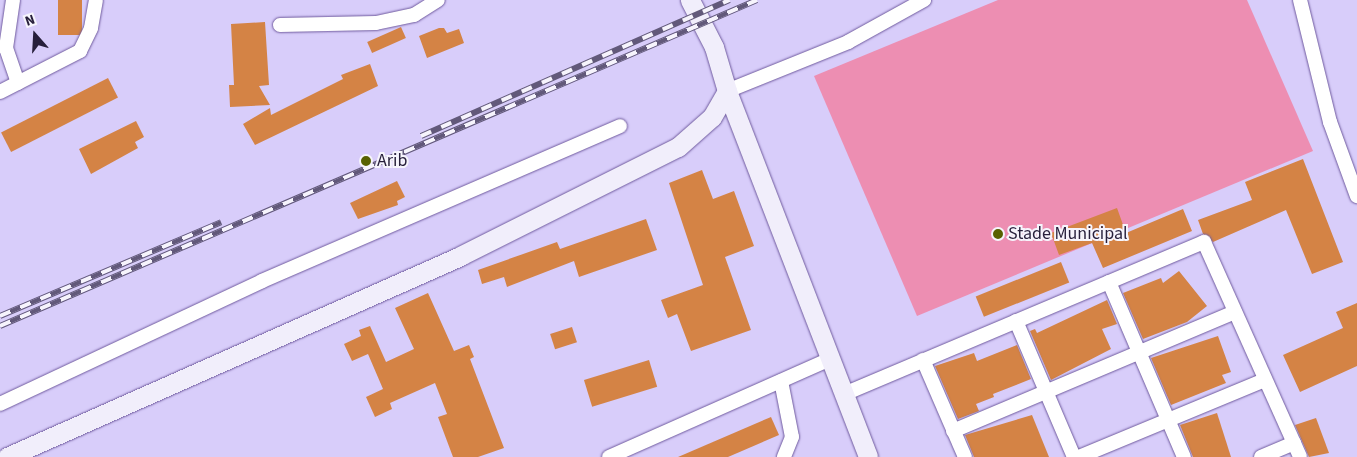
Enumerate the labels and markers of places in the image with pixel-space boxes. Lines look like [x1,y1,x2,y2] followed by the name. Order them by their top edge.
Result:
[377,150,407,172] place label: Arib
[359,154,373,168] marker: Arib
[1008,223,1128,245] place label: Stade Municipal
[992,228,1004,240] marker: Stade Municipal

